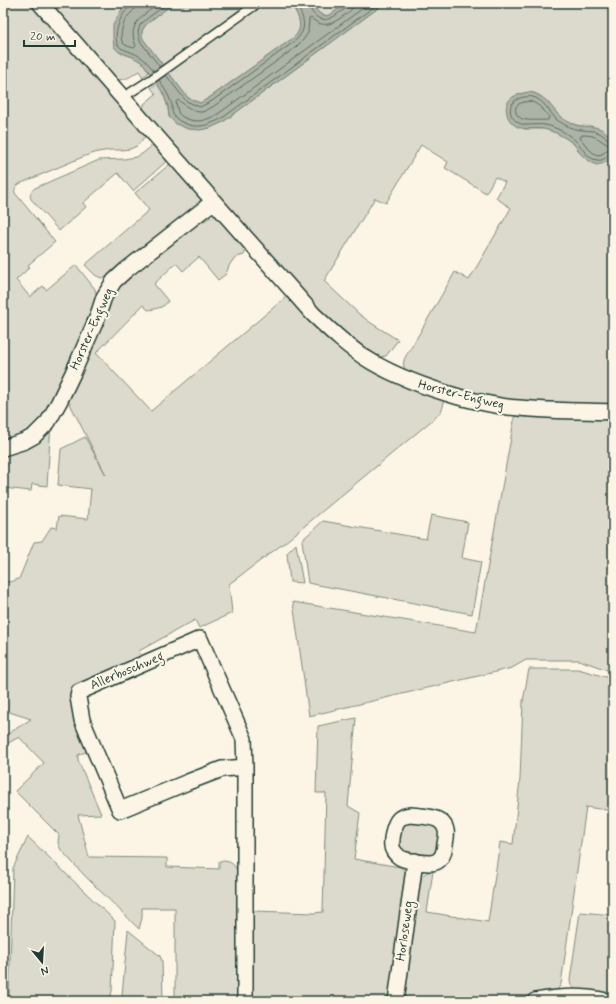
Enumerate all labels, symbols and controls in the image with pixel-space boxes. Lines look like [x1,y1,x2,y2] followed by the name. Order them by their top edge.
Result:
[24,22,75,48] scale bar
[30,29,56,45] text: 20 m
[66,285,120,374] street label: Horster-Engweg
[416,376,506,416] street label: Horster-Engweg
[87,648,167,696] street label: Allerboschweg
[392,899,419,962] street label: Horloseweg
[22,942,62,982] north arrow
[39,963,50,978] text: N

